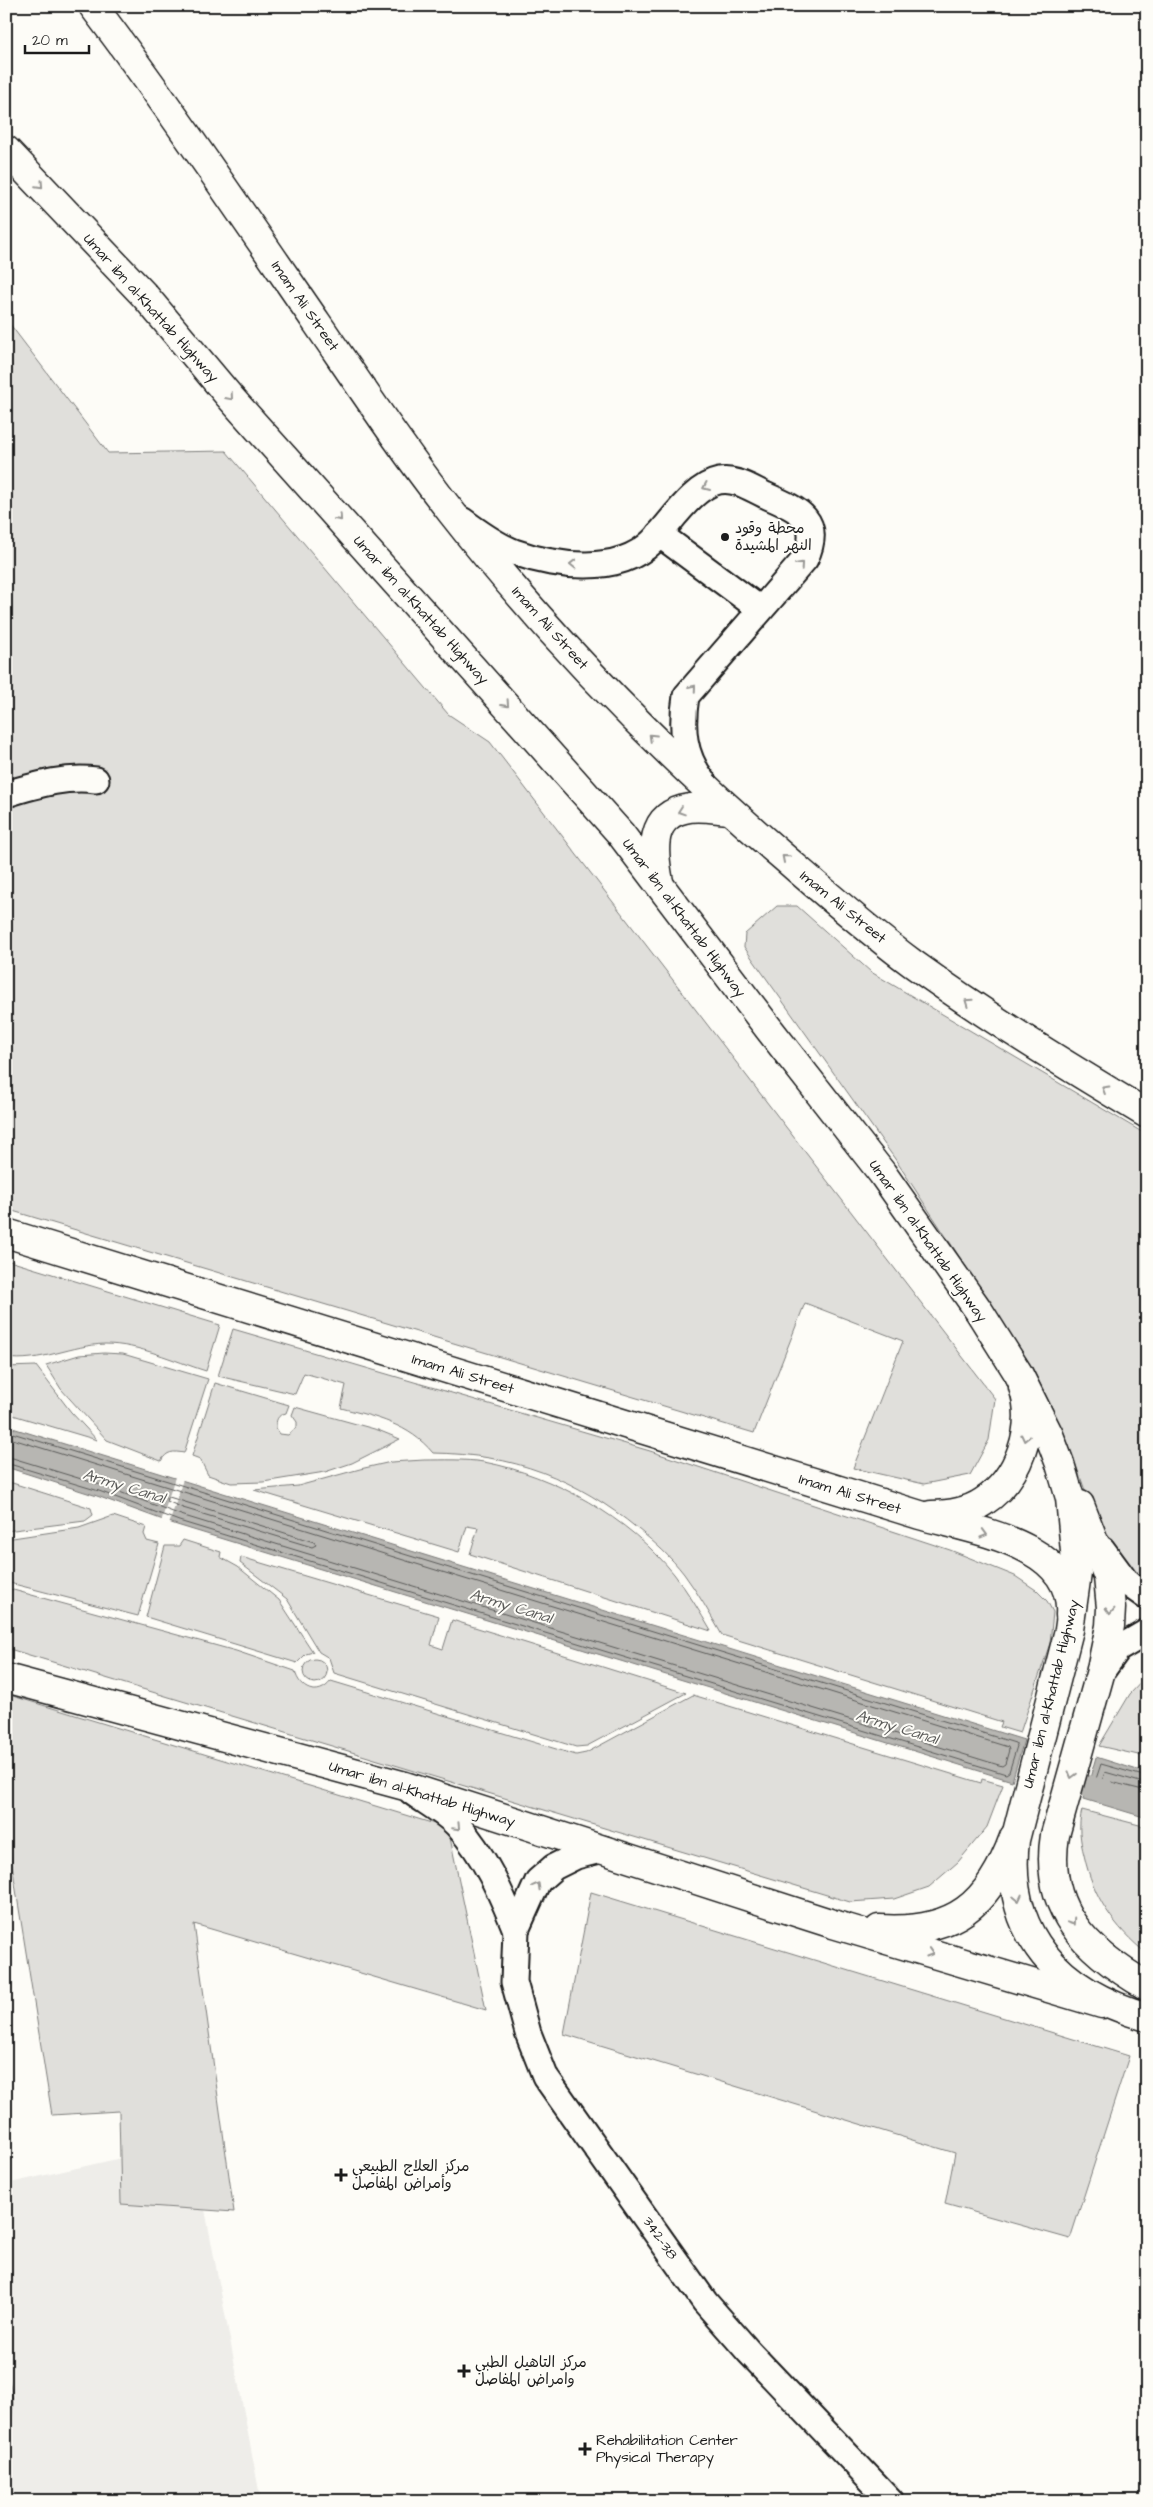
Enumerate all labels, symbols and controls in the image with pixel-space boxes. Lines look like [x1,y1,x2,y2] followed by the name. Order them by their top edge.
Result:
[25,22,89,54] scale bar
[32,30,68,51] text: 20 m
[34,179,43,188] one-way arrow
[78,229,224,388] street label: Umar ibn al-Khattab Highway
[266,257,344,355] street label: Imam Ali Street
[224,392,233,401] one-way arrow
[702,480,711,491] one-way arrow
[333,513,342,522] one-way arrow
[735,518,812,556] place label: محطة وقود النهر المشيدة
[348,531,494,690] street label: Umar ibn al-Khattab Highway
[719,531,731,543] marker: محطة وقود النهر المشيدة
[569,559,576,569] one-way arrow
[794,562,803,571] one-way arrow
[507,582,593,674] street label: Imam Ali Street
[688,684,697,693] one-way arrow
[500,698,509,707] one-way arrow
[649,734,658,743] one-way arrow
[677,805,685,815] one-way arrow
[617,834,751,1002] street label: Umar ibn al-Khattab Highway
[782,856,791,864] one-way arrow
[795,866,891,948] street label: Imam Ali Street
[964,999,974,1008] one-way arrow
[1102,1085,1111,1095] one-way arrow
[863,1156,992,1327] street label: Umar ibn al-Khattab Highway
[409,1348,517,1400] street label: Imam Ali Street
[1020,1433,1031,1442] one-way arrow
[80,1463,170,1511] water label: Army Canal
[796,1468,904,1520] street label: Imam Ali Street
[979,1528,987,1538] one-way arrow
[467,1583,557,1631] water label: Army Canal
[1017,1597,1086,1791] street label: Umar ibn al-Khattab Highway
[1105,1608,1116,1616] one-way arrow
[853,1704,943,1752] water label: Army Canal
[326,1756,518,1833] street label: Umar ibn al-Khattab Highway
[1067,1770,1077,1778] one-way arrow
[451,1821,460,1830] one-way arrow
[530,1883,540,1892] one-way arrow
[1012,1893,1022,1902] one-way arrow
[1065,1916,1075,1925] one-way arrow
[926,1947,934,1957] one-way arrow
[352,2156,469,2194] place label: مركز العلاج الطبيعي وأمراض المفاصل
[334,2168,348,2182] marker: مركز العلاج الطبيعي وأمراض المفاصل
[638,2212,683,2264] street label: 342-38
[475,2352,587,2390] place label: مركز التاهيل الطبي وامراض المفاصل
[457,2364,471,2378] marker: مركز التاهيل الطبي وامراض المفاصل
[596,2430,738,2469] place label: Rehabilitation Center Physical Therapy
[578,2442,592,2456] marker: Rehabilitation Center Physical Therapy

